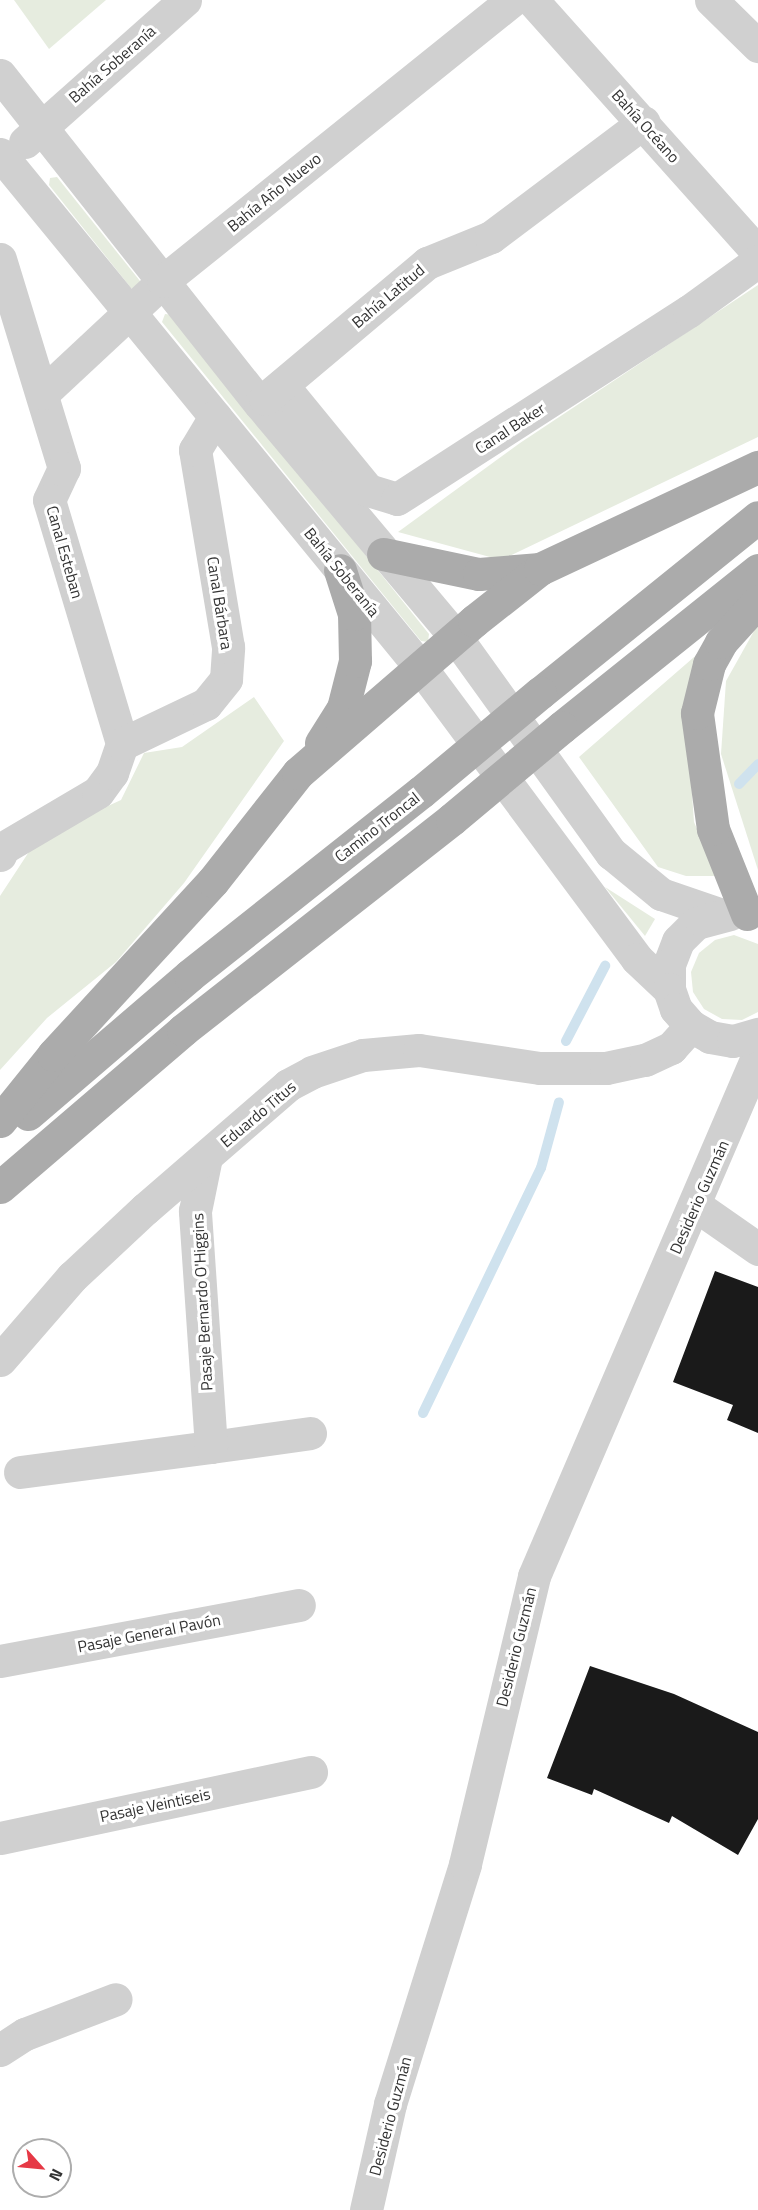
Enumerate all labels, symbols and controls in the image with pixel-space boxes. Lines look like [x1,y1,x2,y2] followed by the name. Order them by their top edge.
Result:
[65,21,159,107] street label: Bahía Soberanía
[608,85,684,167] street label: Bahía Océano
[223,148,325,236] street label: Bahía Año Nuevo
[348,260,428,332] street label: Bahía Latitud
[471,398,549,458] street label: Canal Baker
[43,503,87,601] street label: Canal Esteban
[300,524,384,620] street label: Bahía Soberanía
[203,555,237,651] street label: Canal Bárbara
[331,788,423,866] street label: Camino Troncal
[216,1077,300,1151] street label: Eduardo Titus
[665,1137,733,1257] street label: Desiderio Guzmán
[188,1213,216,1391] street label: Pasaje Bernardo O'Higgins
[492,1585,540,1709] street label: Desiderio Guzmán
[76,1610,222,1656] street label: Pasaje General Pavón
[98,1784,212,1826] street label: Pasaje Veintiseis
[365,2054,415,2178] street label: Desiderio Guzmán
[12,2138,72,2198] north arrow
[43,2165,69,2186] text: N

